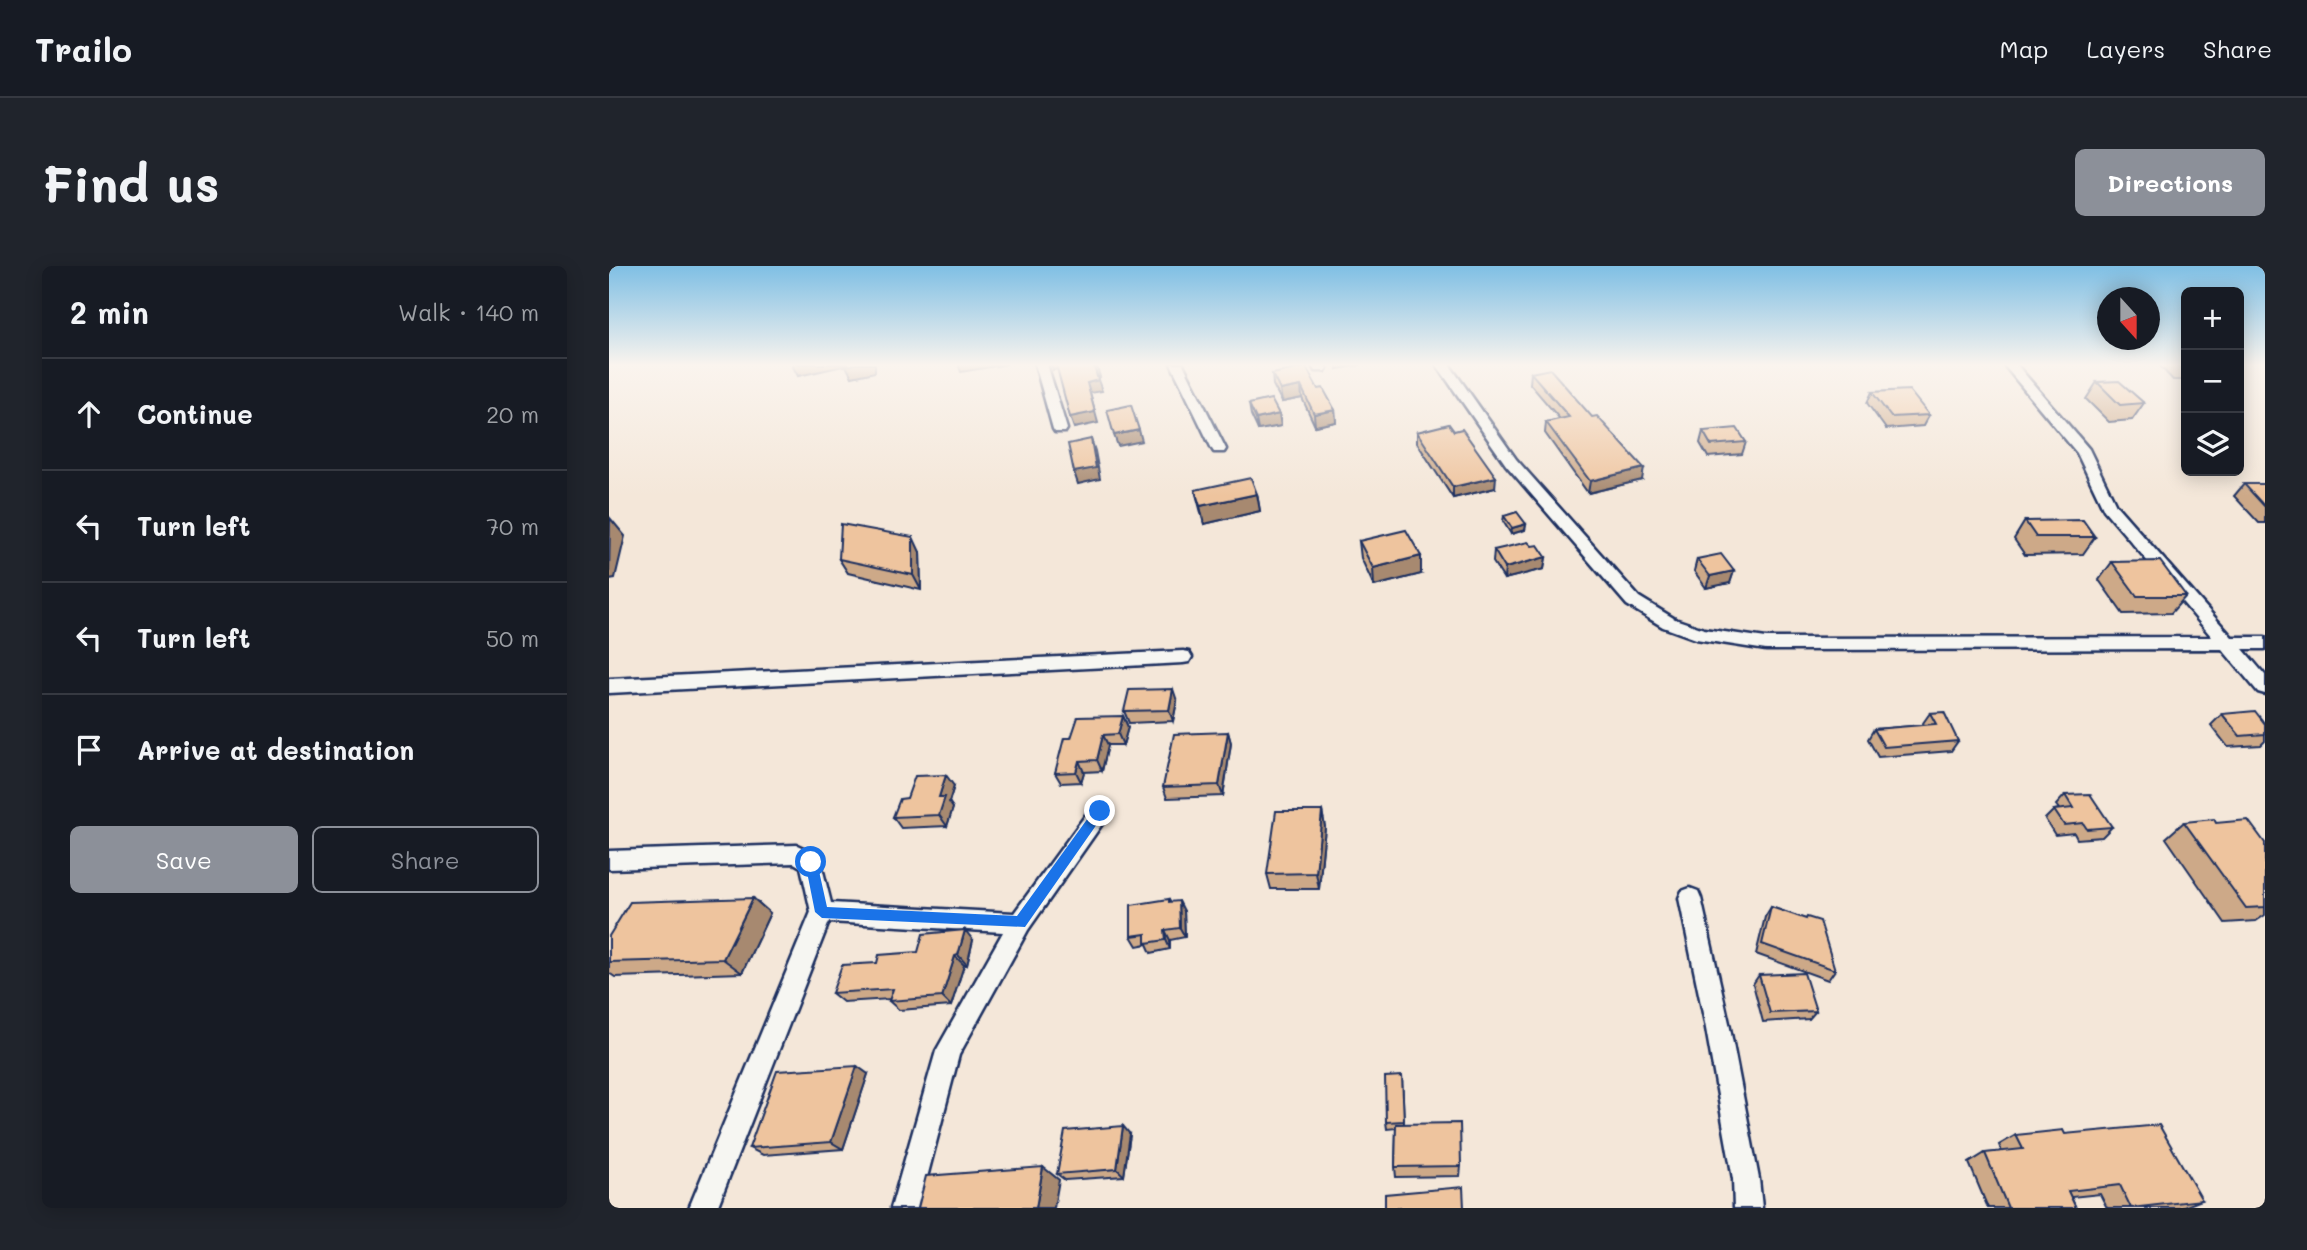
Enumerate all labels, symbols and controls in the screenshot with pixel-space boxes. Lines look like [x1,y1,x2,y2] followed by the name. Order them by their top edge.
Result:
[35,27,132,70] text: Trailo
[2000,33,2048,64] text: Map
[2086,33,2165,64] text: Layers
[2203,33,2272,64] text: Share
[2075,149,2265,216] button: Directions
[42,151,220,214] text: Find us
[2097,287,2160,350] north arrow
[2181,287,2244,476] map controls
[2181,287,2244,350] button: +
[70,292,149,332] text: 2 min
[398,297,539,327] text: Walk · 140 m
[2181,350,2244,413] button: −
[70,395,108,433] icon: ahead
[137,397,253,431] text: Continue
[486,399,539,429] text: 20 m
[2181,413,2244,476] button: layers
[70,507,108,545] icon: left
[137,509,250,543] text: Turn left
[486,511,539,541] text: 70 m
[70,619,108,657] icon: left
[137,621,250,655] text: Turn left
[486,623,539,653] text: 50 m
[70,731,108,769] icon: arrive
[137,733,414,767] text: Arrive at destination
[1084,795,1115,826] route end
[70,826,298,893] button: Save
[312,826,539,893] button: Share
[795,846,826,877] route start

